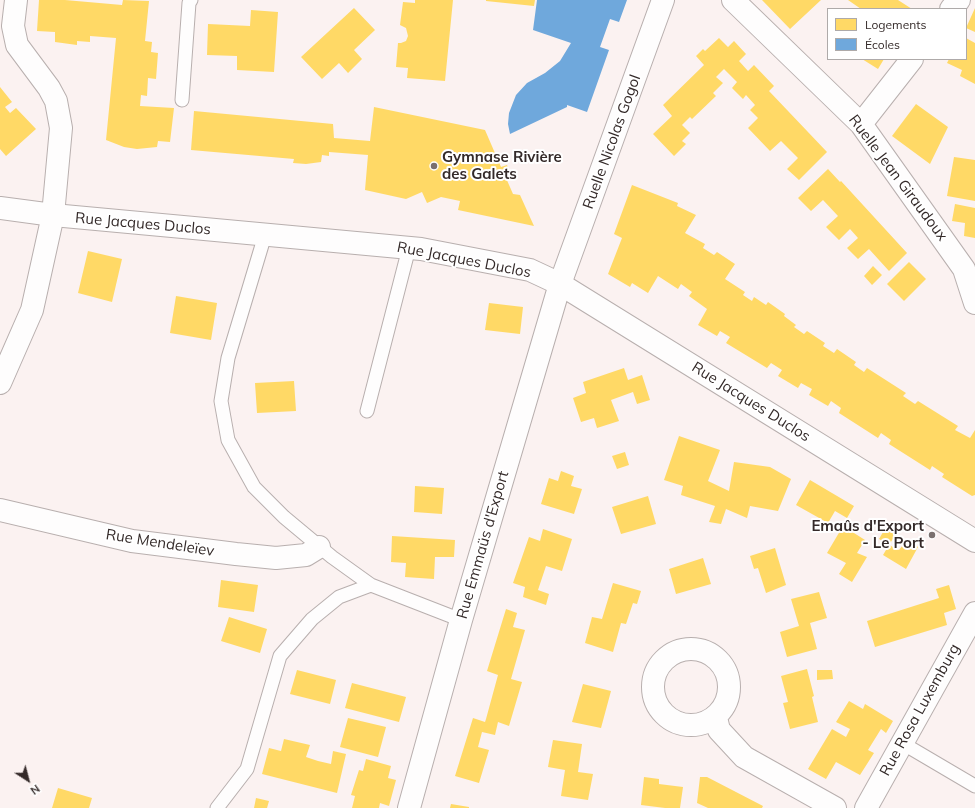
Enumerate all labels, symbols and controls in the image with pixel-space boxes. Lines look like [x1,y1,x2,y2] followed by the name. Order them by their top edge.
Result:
[827,8,967,60] legend
[865,17,926,32] text: Logements
[865,37,900,52] text: Écoles
[579,72,645,212] street label: Ruelle Nicolas Gogol
[845,111,951,245] street label: Ruelle Jean Giraudoux
[442,148,562,183] place label: Gymnase Rivière des Galets
[429,161,439,171] marker: Gymnase Rivière des Galets
[74,209,212,239] street label: Rue Jacques Duclos
[395,238,533,282] street label: Rue Jacques Duclos
[688,358,814,446] street label: Rue Jacques Duclos
[453,469,513,621] street label: Rue Emmaüs d'Export
[811,517,924,552] place label: Emaûs d'Export - Le Port
[105,526,215,560] street label: Rue Mendeleïev
[927,530,937,540] marker: Emaûs d'Export - Le Port
[876,641,964,779] street label: Rue Rosa Luxemburg
[8,760,48,800] north arrow
[28,782,43,798] text: N

